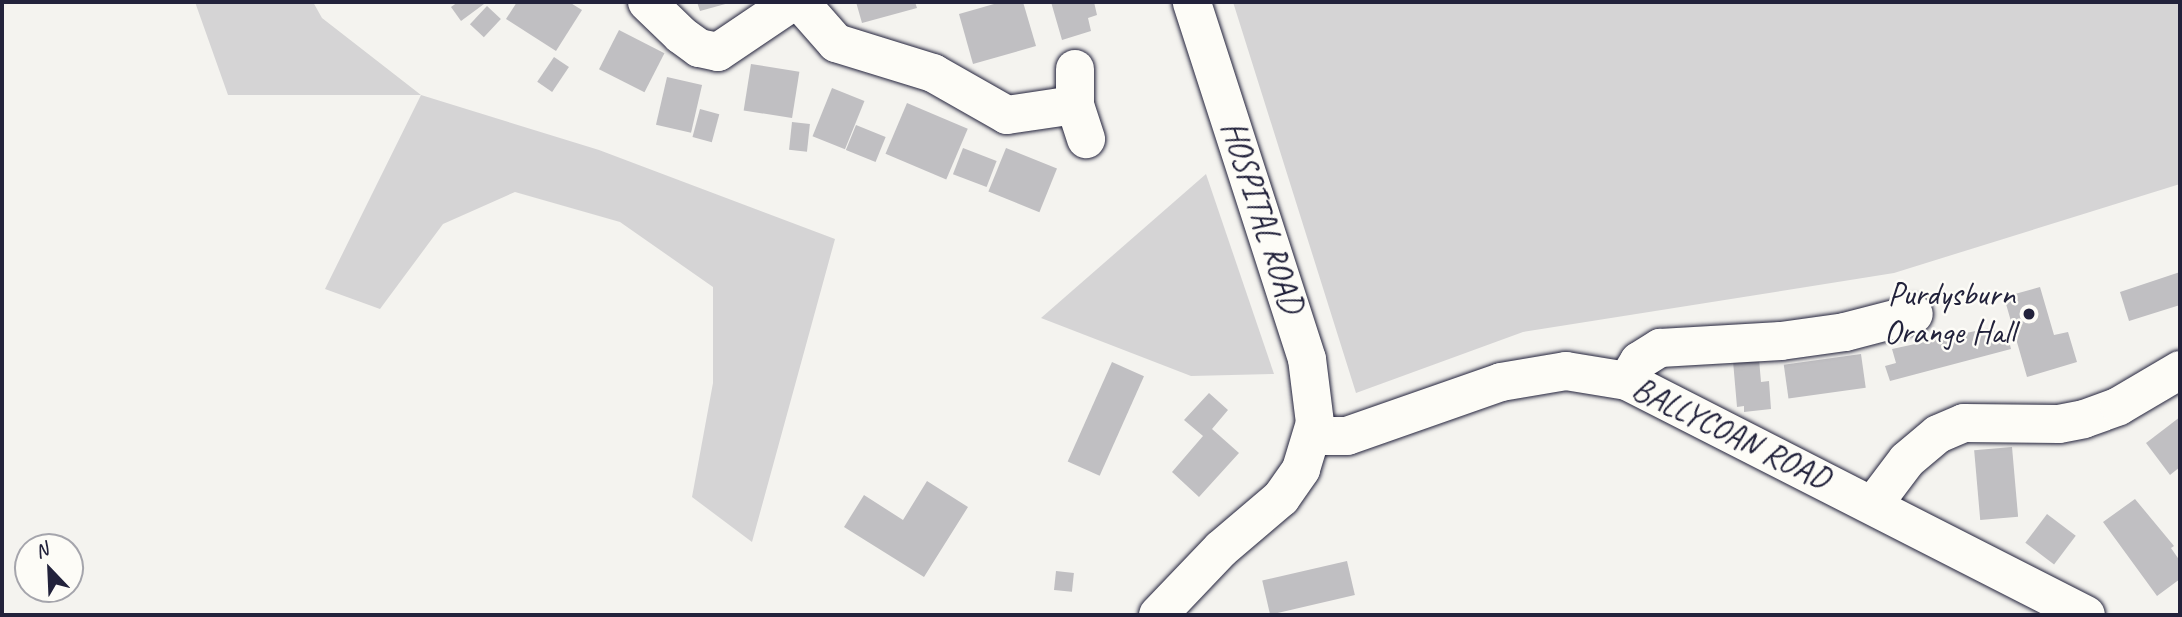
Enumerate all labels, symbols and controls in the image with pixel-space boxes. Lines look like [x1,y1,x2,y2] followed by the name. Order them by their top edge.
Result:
[1212,116,1312,318] street label: HOSPITAL ROAD
[1883,275,2015,353] place label: Purdysburn Orange Hall
[2021,306,2037,322] marker: Purdysburn Orange Hall
[1626,369,1836,499] street label: BALLYCOAN ROAD
[14,533,84,603] north arrow
[31,537,52,564] text: N

